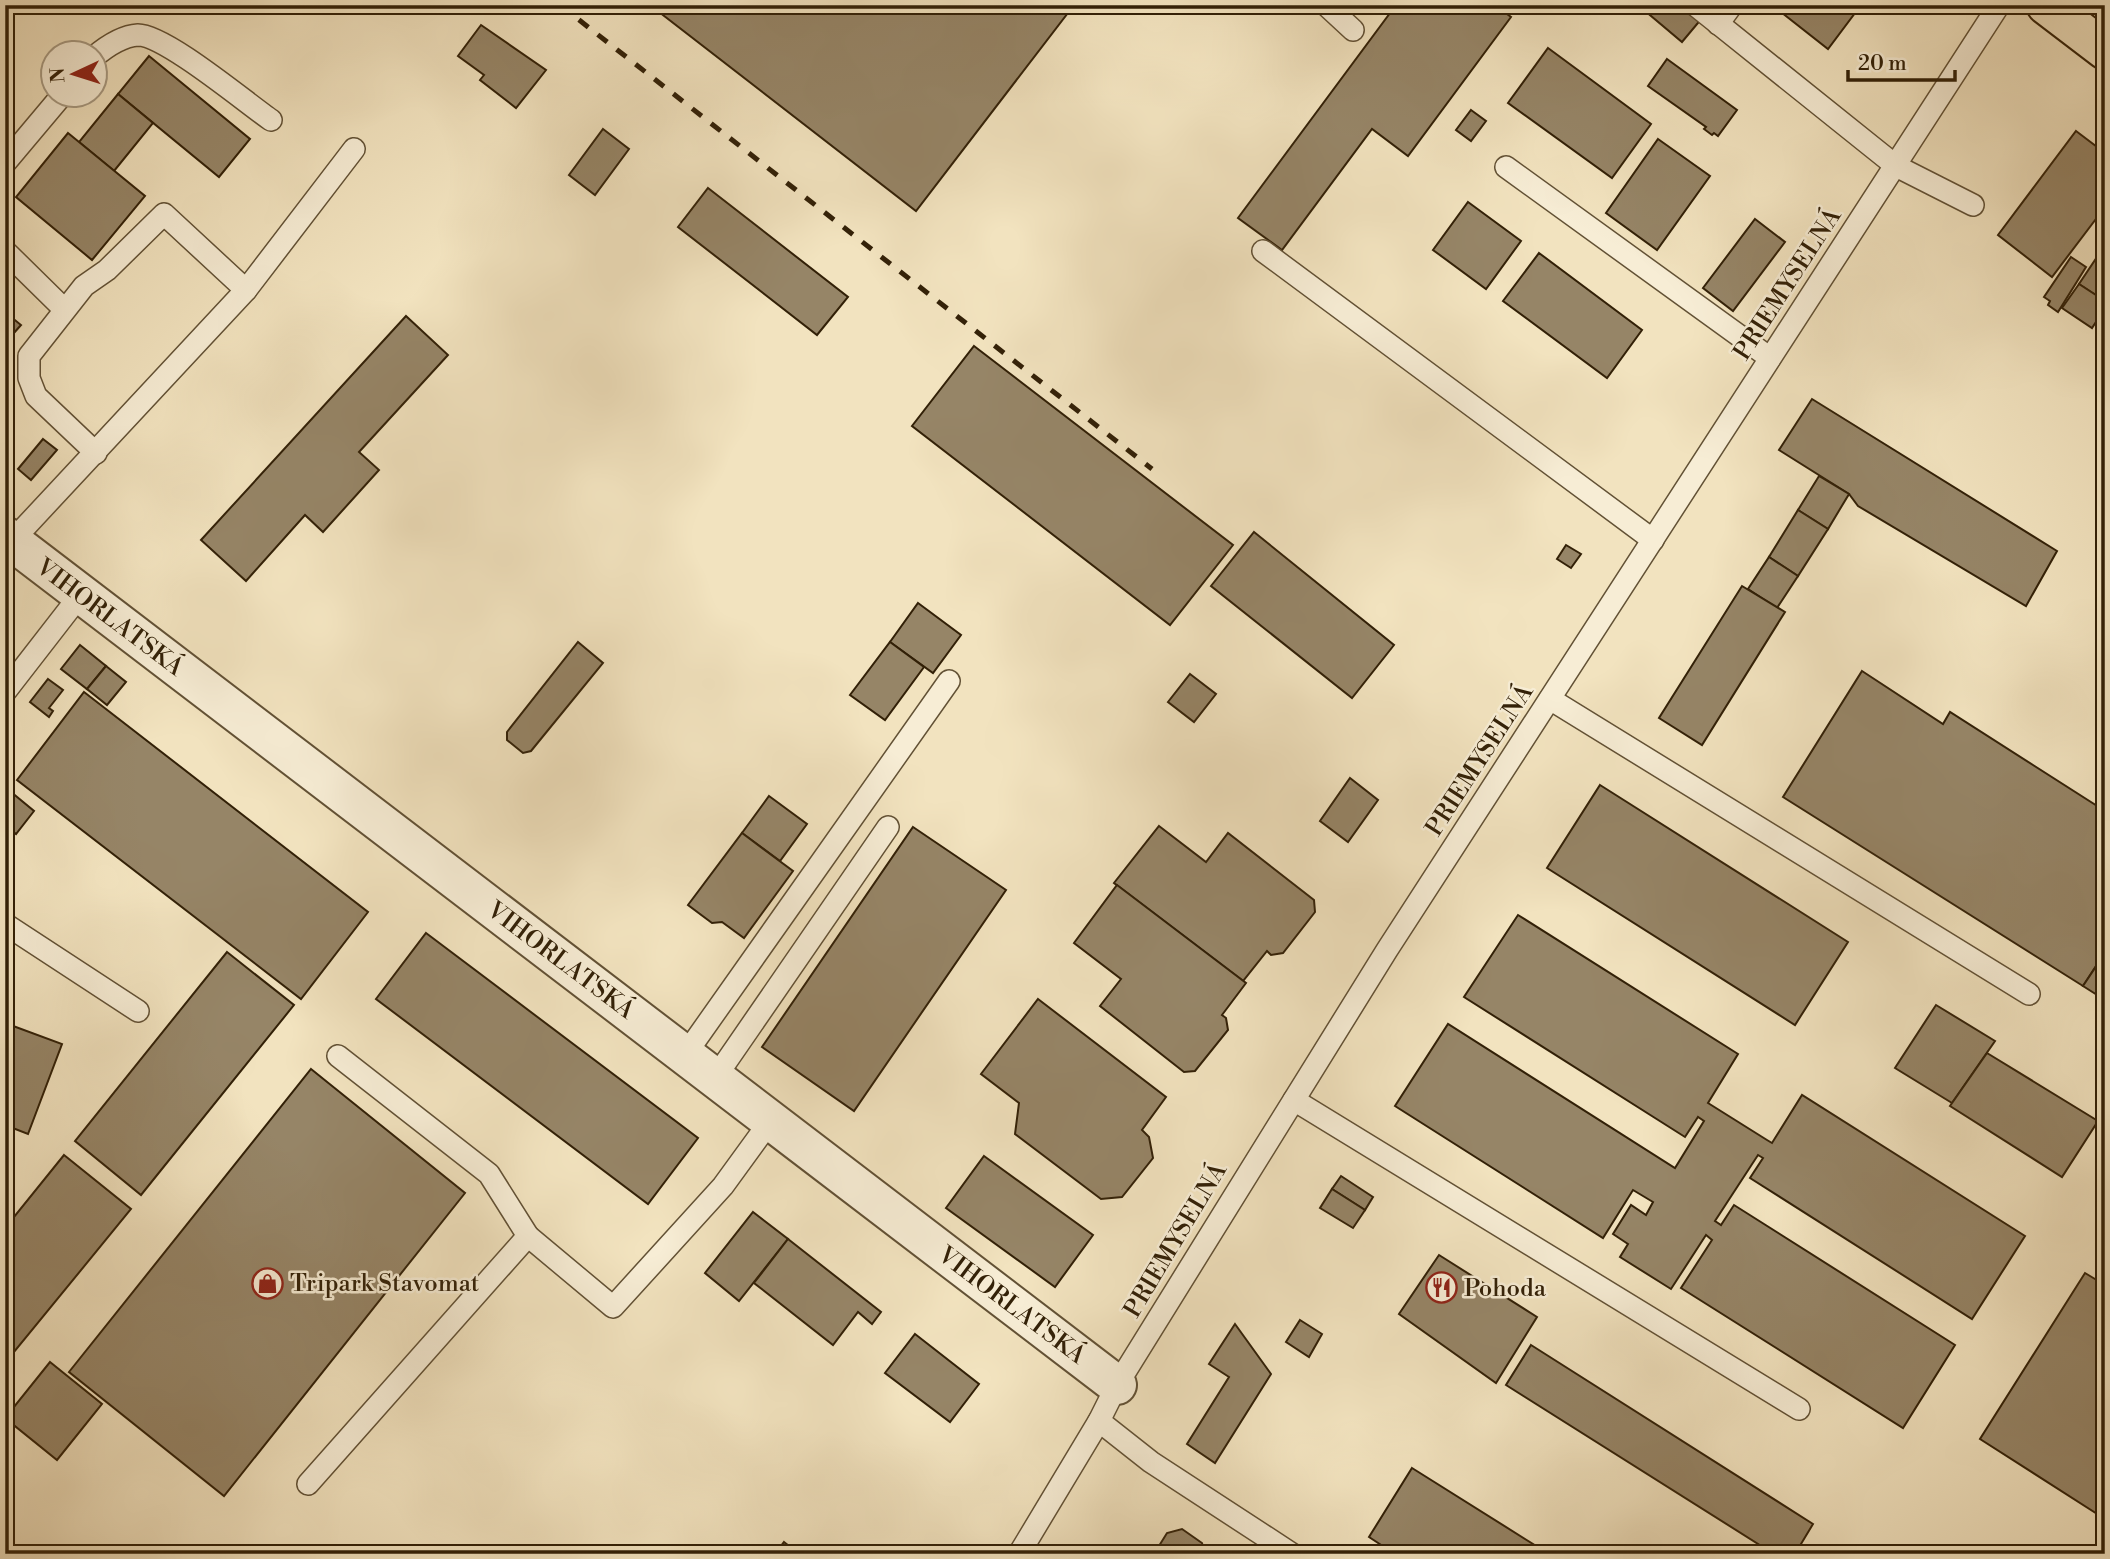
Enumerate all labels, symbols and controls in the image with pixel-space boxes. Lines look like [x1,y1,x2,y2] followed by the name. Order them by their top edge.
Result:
[38,38,108,108] north arrow
[1848,38,1954,82] scale bar
[1858,51,1907,77] text: 20 m
[46,67,71,83] text: N
[1727,202,1848,366] street label: PRIEMYSELNÁ
[29,551,190,683] street label: VIHORLATSKÁ
[1419,678,1540,842] street label: PRIEMYSELNÁ
[480,894,641,1026] street label: VIHORLATSKÁ
[1117,1157,1234,1323] street label: PRIEMYSELNÁ
[931,1239,1092,1371] street label: VIHORLATSKÁ
[250,1266,284,1300] shop icon: Tripark Stavomat
[290,1269,480,1299] place label: Tripark Stavomat
[1424,1271,1458,1305] restaurant icon: Pohoda
[1464,1274,1547,1304] place label: Pohoda

